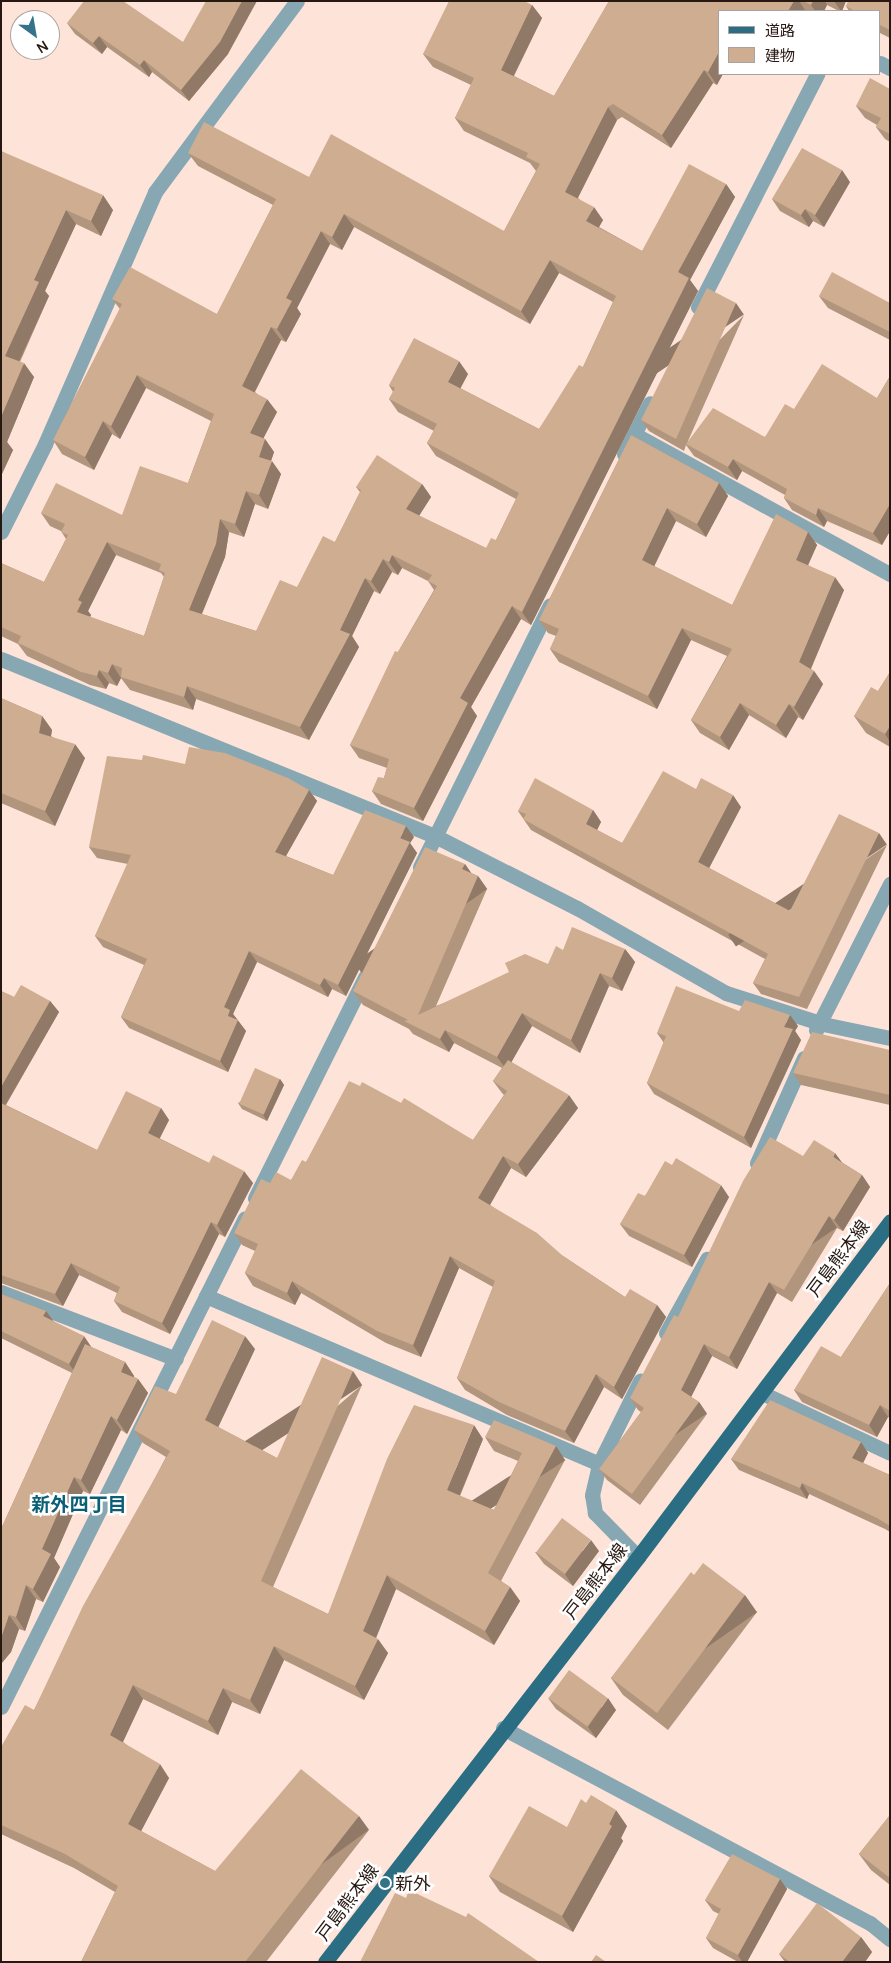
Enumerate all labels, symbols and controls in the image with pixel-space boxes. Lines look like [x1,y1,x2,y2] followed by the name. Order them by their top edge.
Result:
[10,10,60,60] north arrow
[718,10,881,75] legend
[765,20,795,41] text: 道路
[33,37,52,58] text: N
[765,45,795,66] text: 建物
[802,1216,874,1300] street label: 戸島熊本線
[32,1494,126,1516] district label: 新外四丁目
[559,1539,631,1623] street label: 戸島熊本線
[311,1860,383,1944] street label: 戸島熊本線
[395,1872,431,1894] place label: 新外
[379,1877,391,1889] marker: 新外

